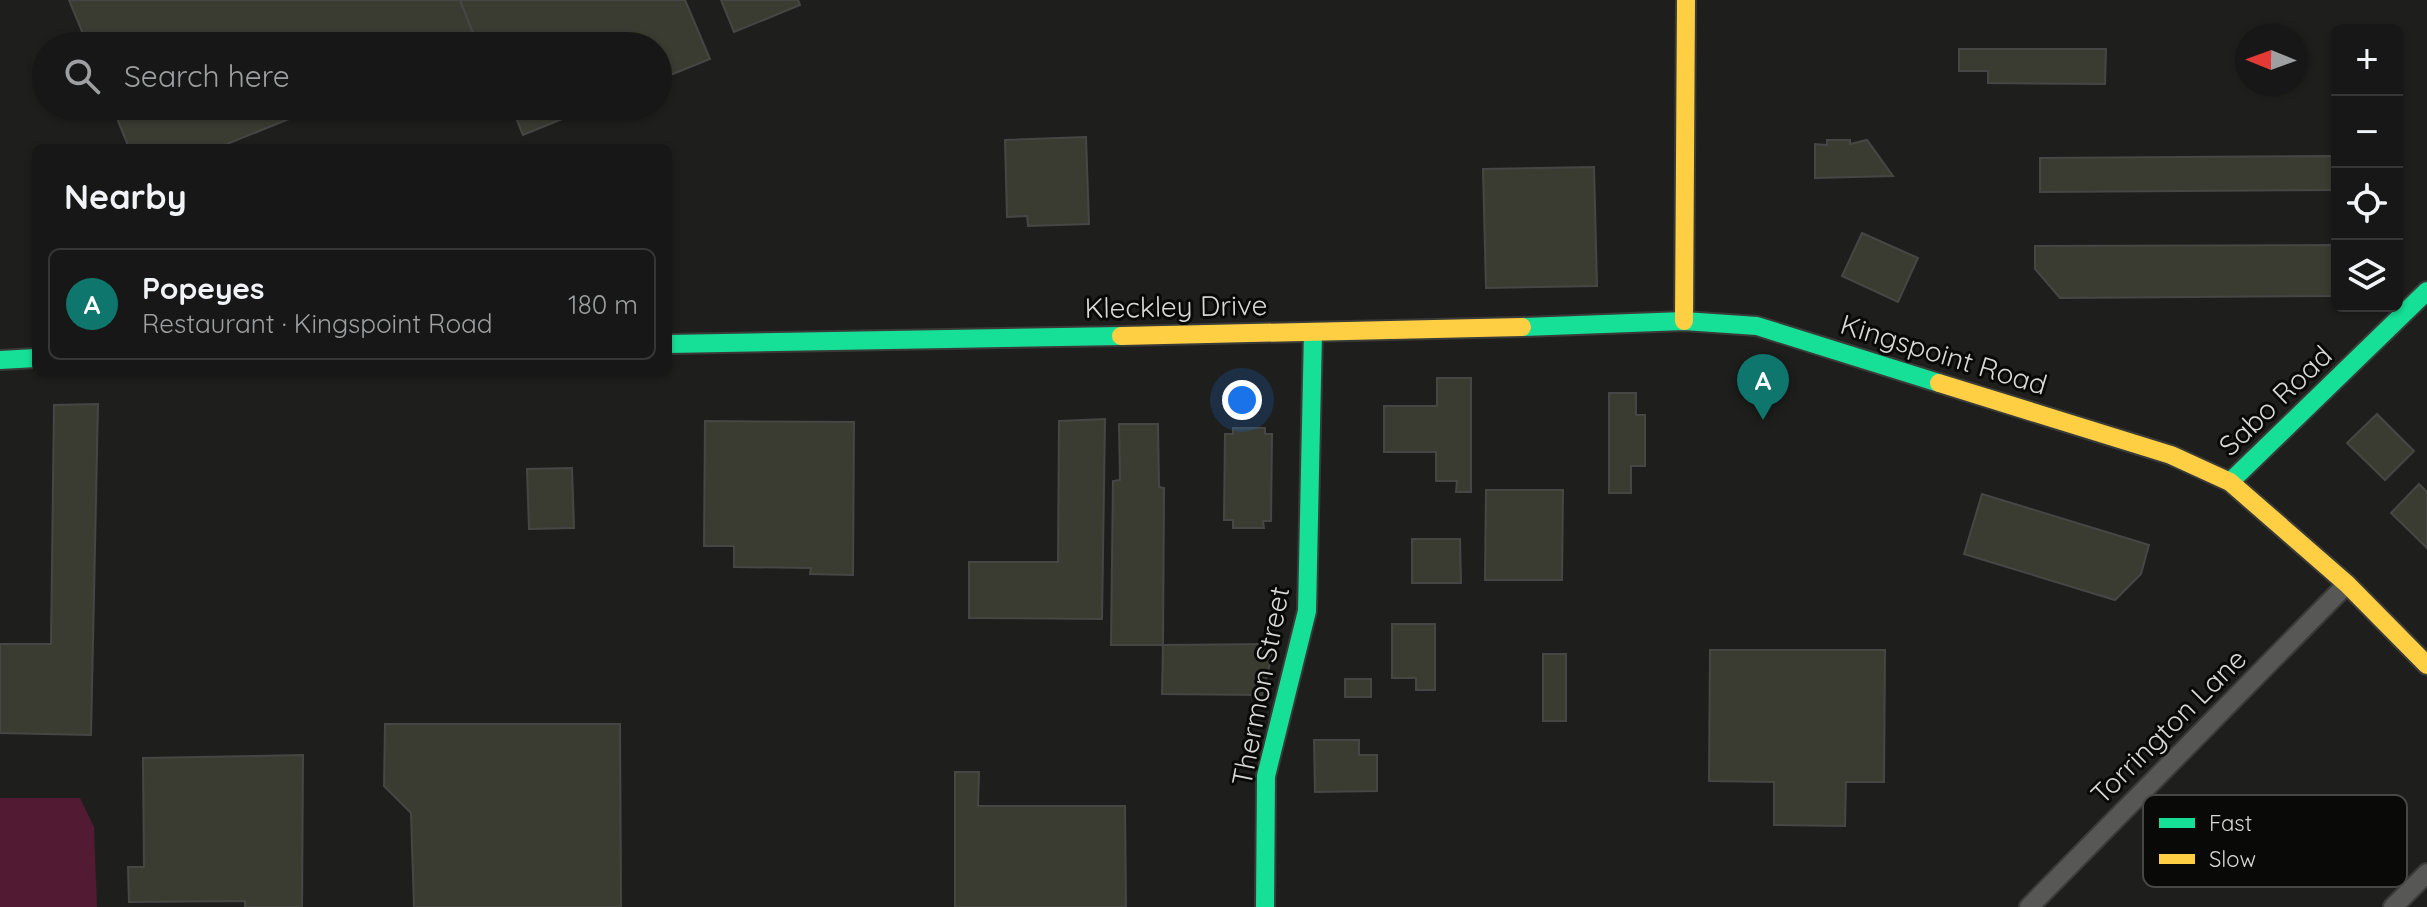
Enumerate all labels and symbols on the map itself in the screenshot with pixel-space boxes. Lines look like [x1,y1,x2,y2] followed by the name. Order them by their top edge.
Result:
[2235,24,2307,96] north arrow
[1084,287,1268,325] street label: Kleckley Drive
[1837,306,2051,402] street label: Kingspoint Road
[2211,337,2339,463] street label: Sabo Road
[1737,354,1789,420] pin: A
[1222,380,1262,420] your location
[1224,583,1296,789] street label: Thermon Street
[2083,641,2253,811] street label: Torrington Lane
[2143,795,2407,887] legend
[2209,809,2252,837] text: Fast
[2209,845,2256,873] text: Slow

